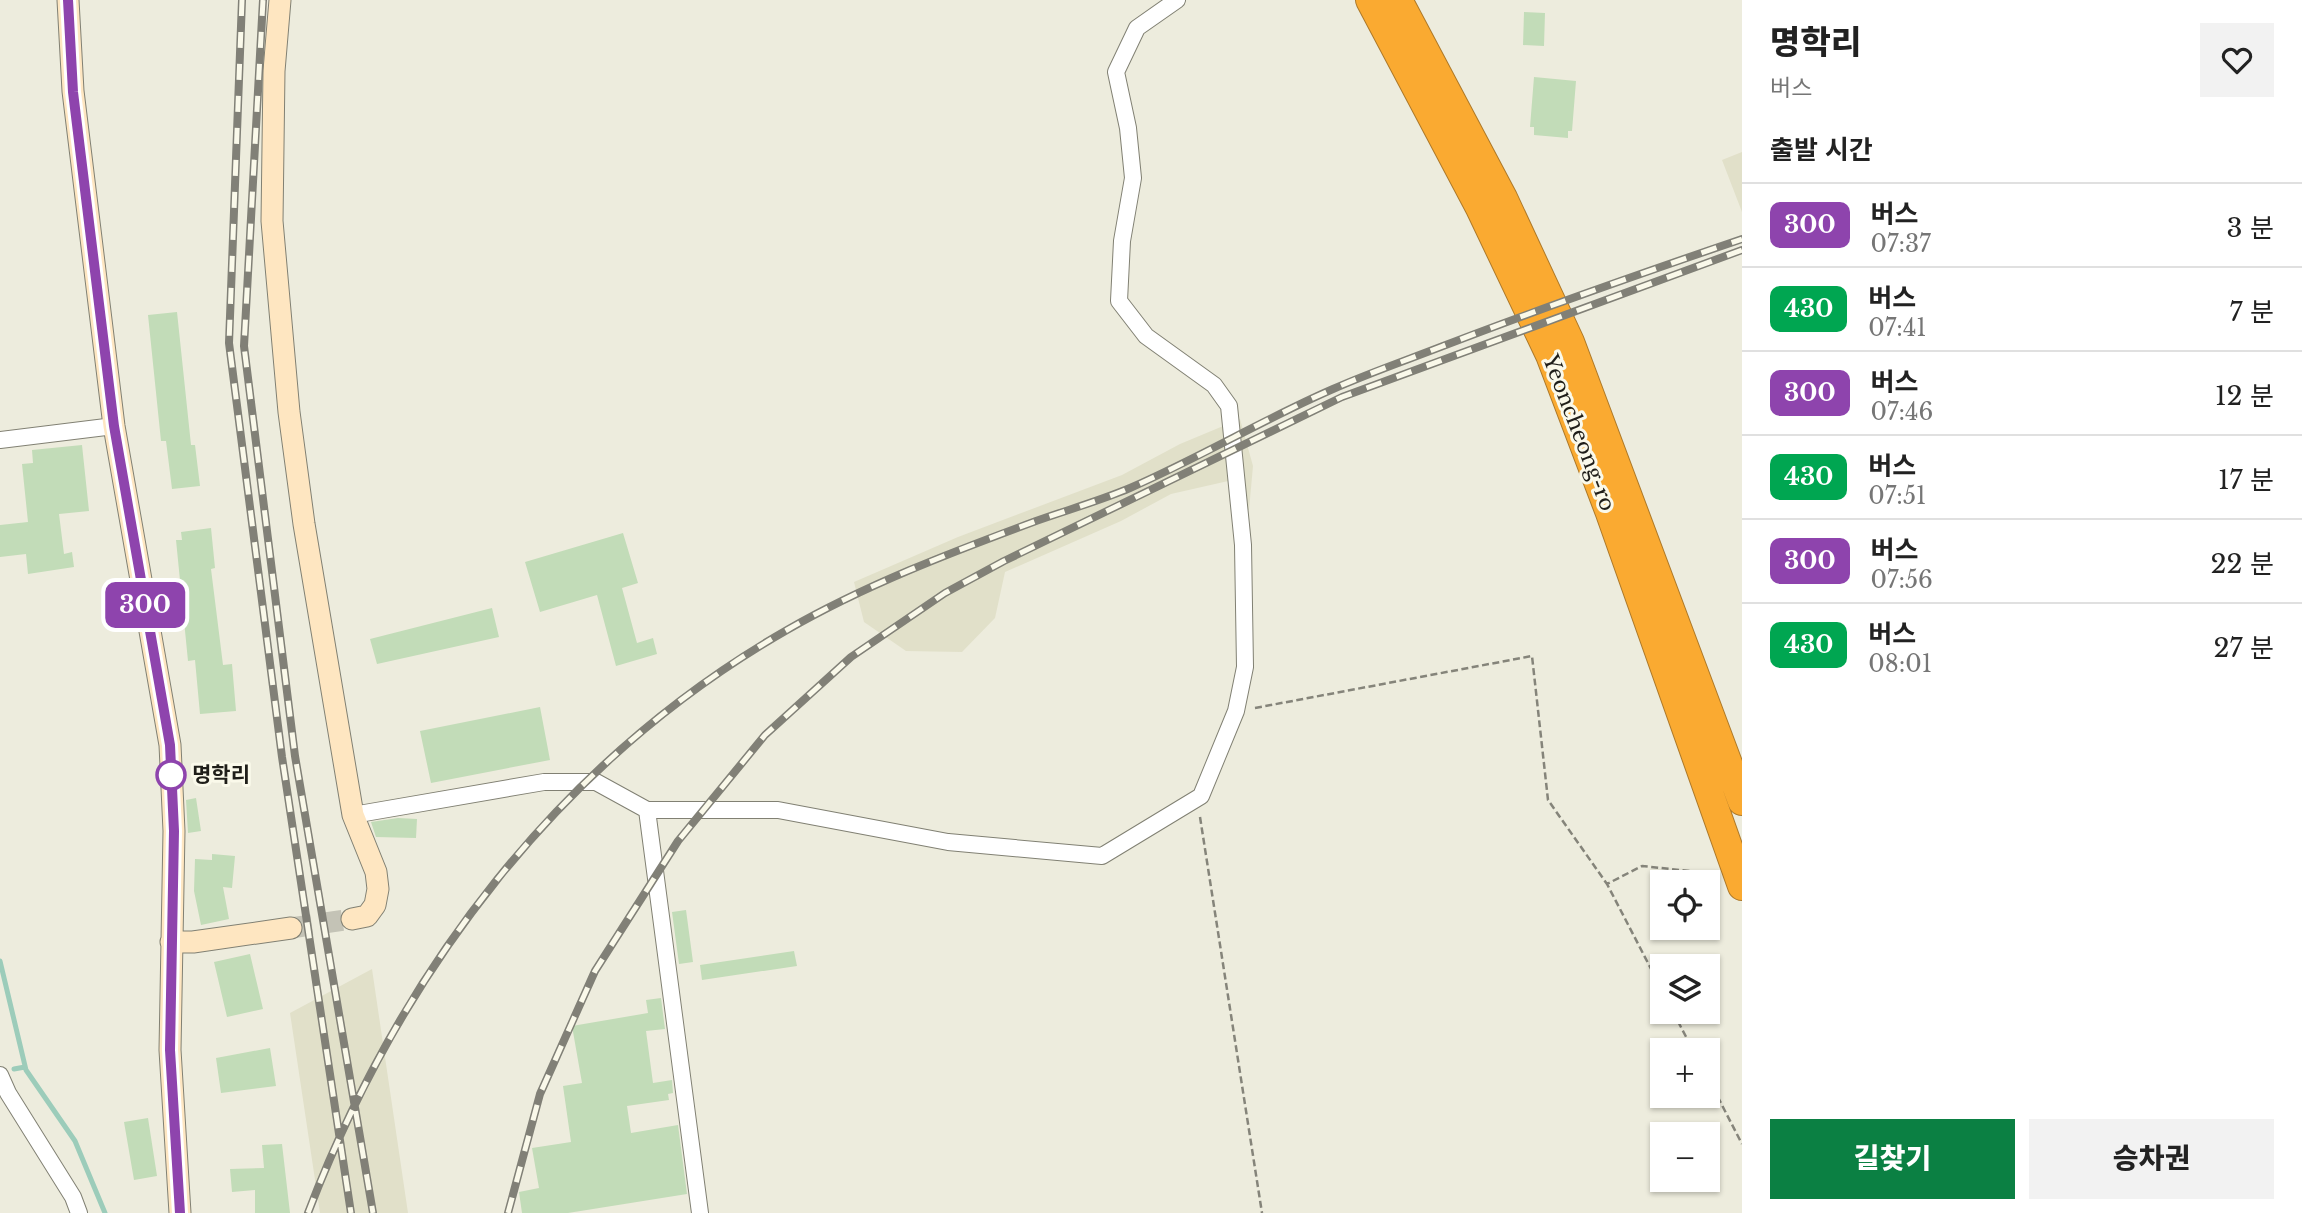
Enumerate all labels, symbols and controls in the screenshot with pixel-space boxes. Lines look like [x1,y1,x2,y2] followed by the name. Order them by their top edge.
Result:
[1770,22,1861,63] text: 명학리
[2200,23,2274,97] button: heart
[1770,74,1812,102] text: 버스
[1770,134,1873,166] text: 출발 시간
[1871,198,1918,230] text: 버스
[1784,210,1836,239] text: 300
[2227,212,2274,244] text: 3 분
[1871,230,1931,258] text: 07:37
[1868,282,1916,314] text: 버스
[1784,294,1833,323] text: 430
[2230,296,2274,328] text: 7 분
[1868,314,1927,342] text: 07:41
[1537,350,1621,515] street label: Yeoncheong-ro
[1871,366,1918,398] text: 버스
[1784,378,1836,407] text: 300
[2215,380,2274,412] text: 12 분
[1871,398,1933,426] text: 07:46
[1868,450,1916,482] text: 버스
[1784,462,1833,491] text: 430
[2218,464,2274,496] text: 17 분
[1868,482,1926,510] text: 07:51
[1871,534,1918,566] text: 버스
[1784,546,1836,575] text: 300
[2211,548,2274,580] text: 22 분
[1871,566,1933,594] text: 07:56
[105,582,185,628] line badge: 300
[119,590,171,619] text: 300
[1868,618,1916,650] text: 버스
[1784,630,1833,659] text: 430
[2214,632,2274,664] text: 27 분
[1868,650,1932,678] text: 08:01
[156,760,186,790] marker: 명학리
[192,762,250,788] place label: 명학리
[1650,870,1720,1192] map controls
[1650,870,1720,940] button: locate
[1650,954,1720,1024] button: layers
[1650,1038,1720,1108] button: +
[1770,1119,2015,1199] button: 길찾기
[2029,1119,2274,1199] button: 승차권
[1650,1122,1720,1192] button: −

